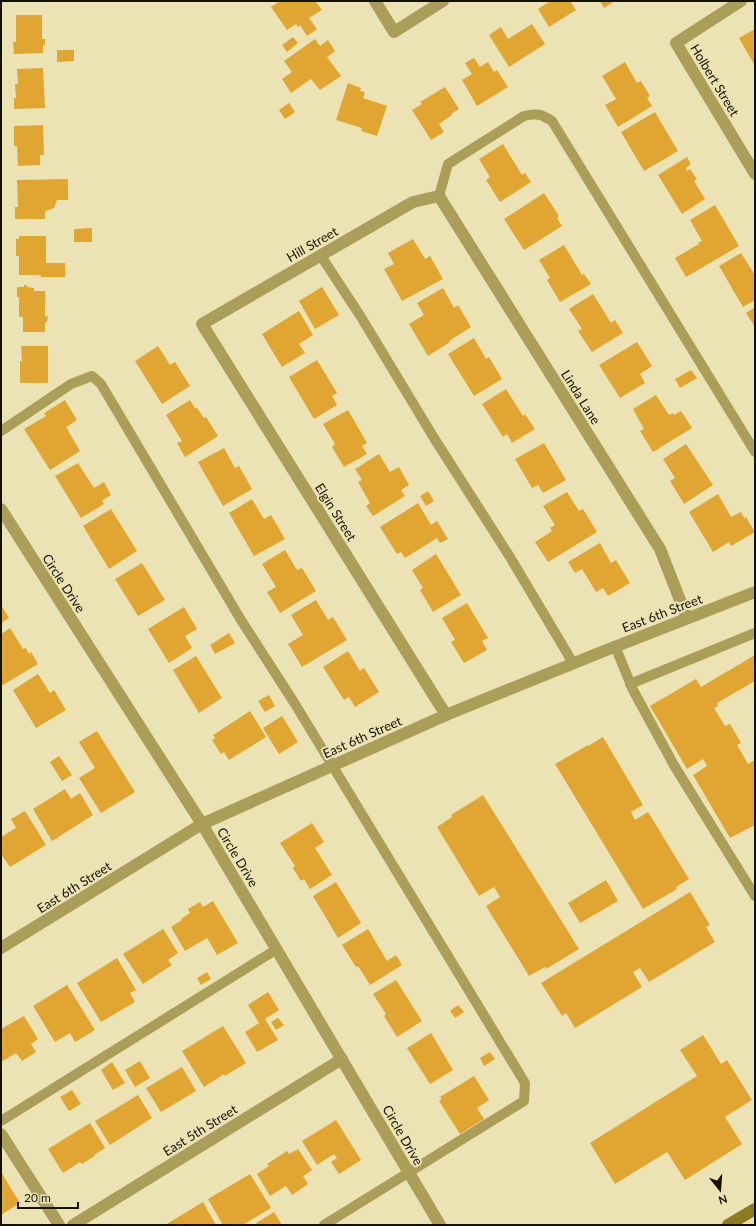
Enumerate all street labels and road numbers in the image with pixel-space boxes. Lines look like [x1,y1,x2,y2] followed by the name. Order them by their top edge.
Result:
[687,41,743,119] street label: Holbert Street
[283,223,341,265] street label: Hill Street
[558,367,604,427] street label: Linda Lane
[312,480,360,544] street label: Elgin Street
[39,551,89,615] street label: Circle Drive
[620,590,705,636] street label: East 6th Street
[320,712,404,761] street label: East 6th Street
[214,824,262,890] street label: Circle Drive
[34,858,114,916] street label: East 6th Street
[160,1101,240,1159] street label: East 5th Street
[379,1102,427,1168] street label: Circle Drive

